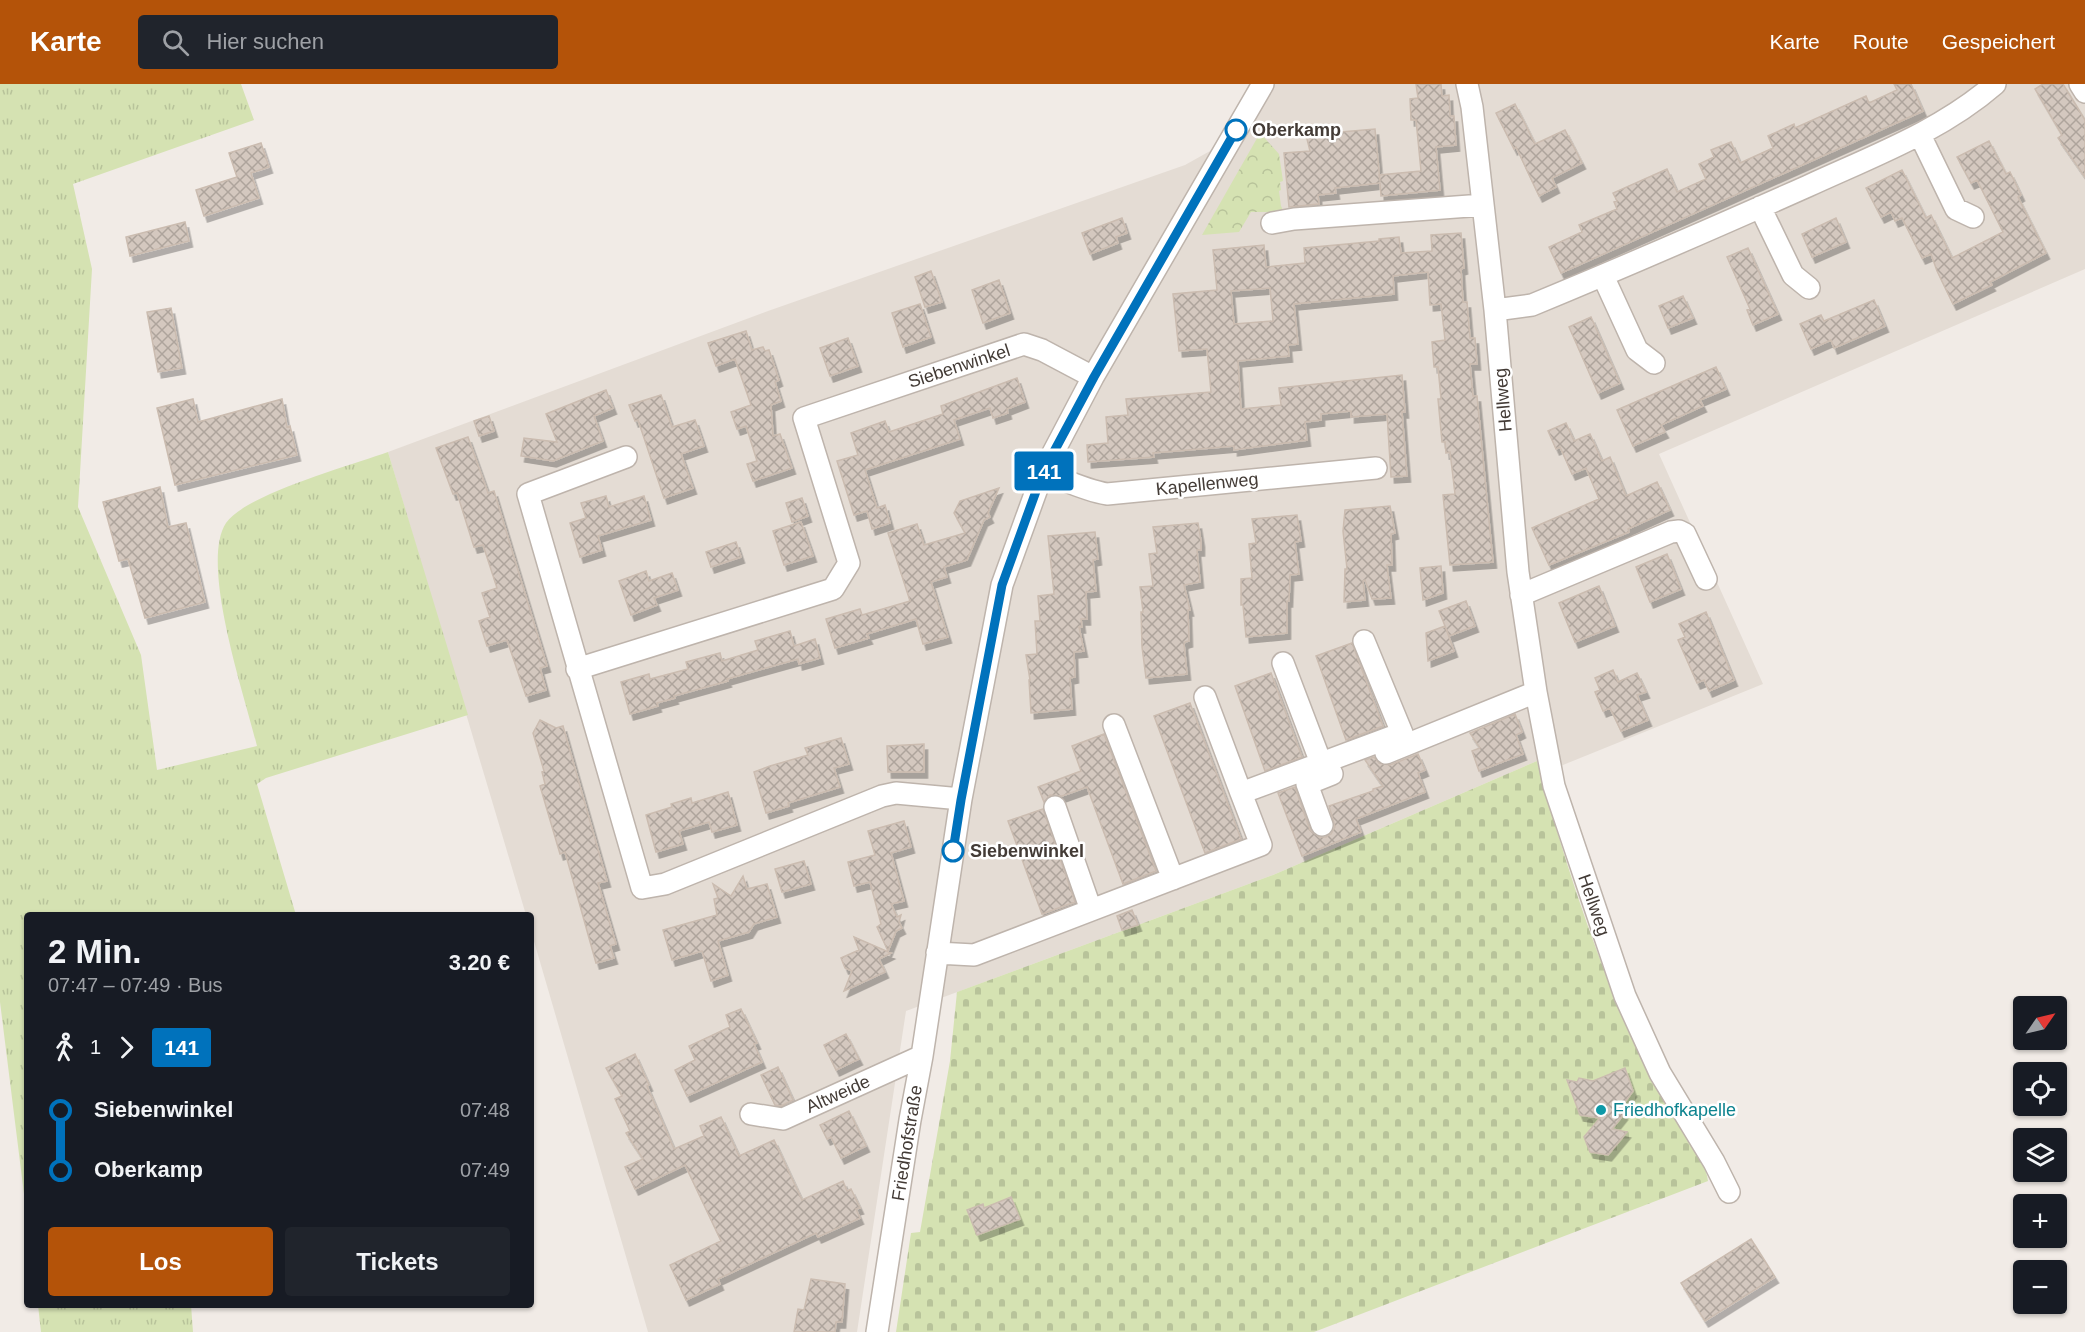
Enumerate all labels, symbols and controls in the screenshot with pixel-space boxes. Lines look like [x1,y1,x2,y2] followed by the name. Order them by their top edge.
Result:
[138,15,558,69] search box
[30,26,102,57] text: Karte
[159,26,192,59] icon: search
[207,29,324,54] text: Hier suchen
[1770,30,1820,53] text: Karte
[1853,30,1909,53] text: Route
[1942,30,2055,53] text: Gespeichert
[1225,119,1247,141] marker: Oberkamp
[1252,120,1341,140] place label: Oberkamp
[905,340,1013,392] street label: Siebenwinkel
[1490,367,1516,433] street label: Hellweg
[1010,452,1078,490] line badge: 141
[1026,460,1062,483] text: 141
[1155,469,1259,499] street label: Kapellenweg
[942,840,964,862] marker: Siebenwinkel
[970,841,1084,861] place label: Siebenwinkel
[1574,871,1614,939] street label: Hellweg
[48,933,142,970] text: 2 Min.
[449,950,510,975] text: 3.20 €
[48,974,223,996] text: 07:47 – 07:49 · Bus
[2013,996,2067,1050] north arrow
[2013,996,2067,1314] map controls
[48,1031,81,1064] icon: walk
[110,1031,143,1064] icon: forward
[90,1036,101,1058] text: 1
[164,1036,199,1059] text: 141
[2013,1062,2067,1116] button: locate
[803,1071,873,1117] street label: Altweide
[888,1084,926,1202] street label: Friedhofstraße
[94,1097,233,1122] text: Siebenwinkel
[460,1099,510,1121] text: 07:48
[1613,1100,1736,1120] place label: Friedhofkapelle
[1594,1103,1608,1117] marker: Friedhofkapelle
[2013,1128,2067,1182] button: layers
[94,1157,203,1182] text: Oberkamp
[460,1159,510,1181] text: 07:49
[2013,1194,2067,1248] button: +
[48,1227,273,1296] button: Los
[285,1227,510,1296] button: Tickets
[2013,1260,2067,1314] button: −

